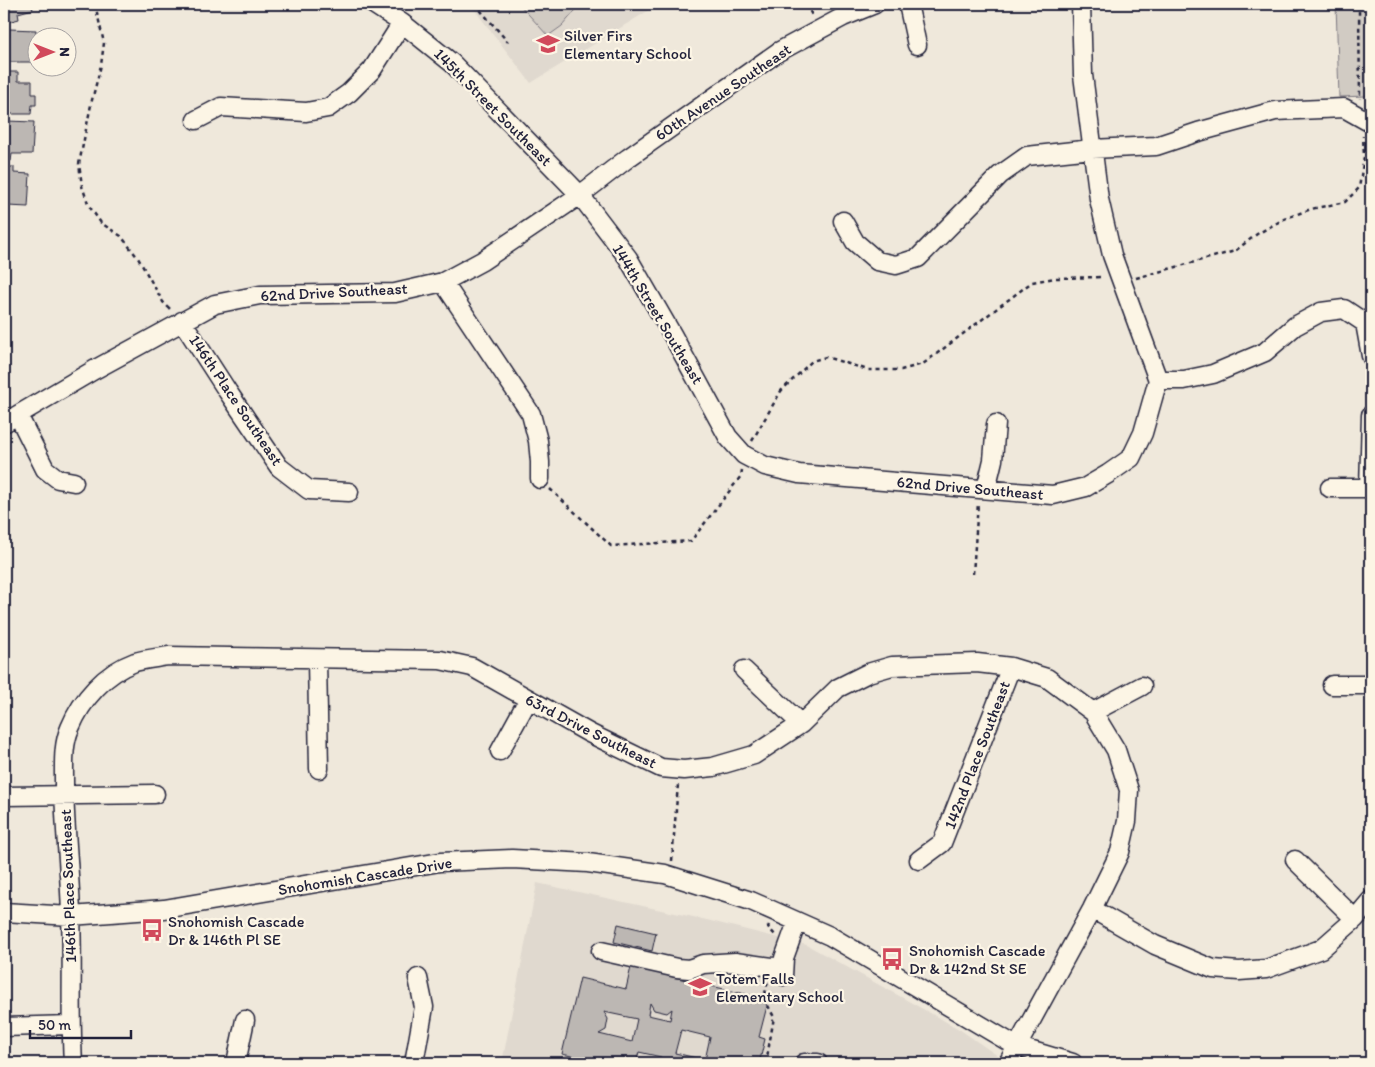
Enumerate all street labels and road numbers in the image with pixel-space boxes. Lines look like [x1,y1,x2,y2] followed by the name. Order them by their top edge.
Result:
[651,39,795,145] street label: 60th Avenue Southeast
[430,44,556,170] street label: 145th Street Southeast
[609,240,707,388] street label: 144th Street Southeast
[260,279,408,305] street label: 62nd Drive Southeast
[185,331,287,469] street label: 146th Place Southeast
[896,472,1044,504] street label: 62nd Drive Southeast
[940,678,1014,832] street label: 142nd Place Southeast
[522,690,660,772] street label: 63rd Drive Southeast
[56,809,80,963] street label: 146th Place Southeast
[277,853,453,899] street label: Snohomish Cascade Drive

